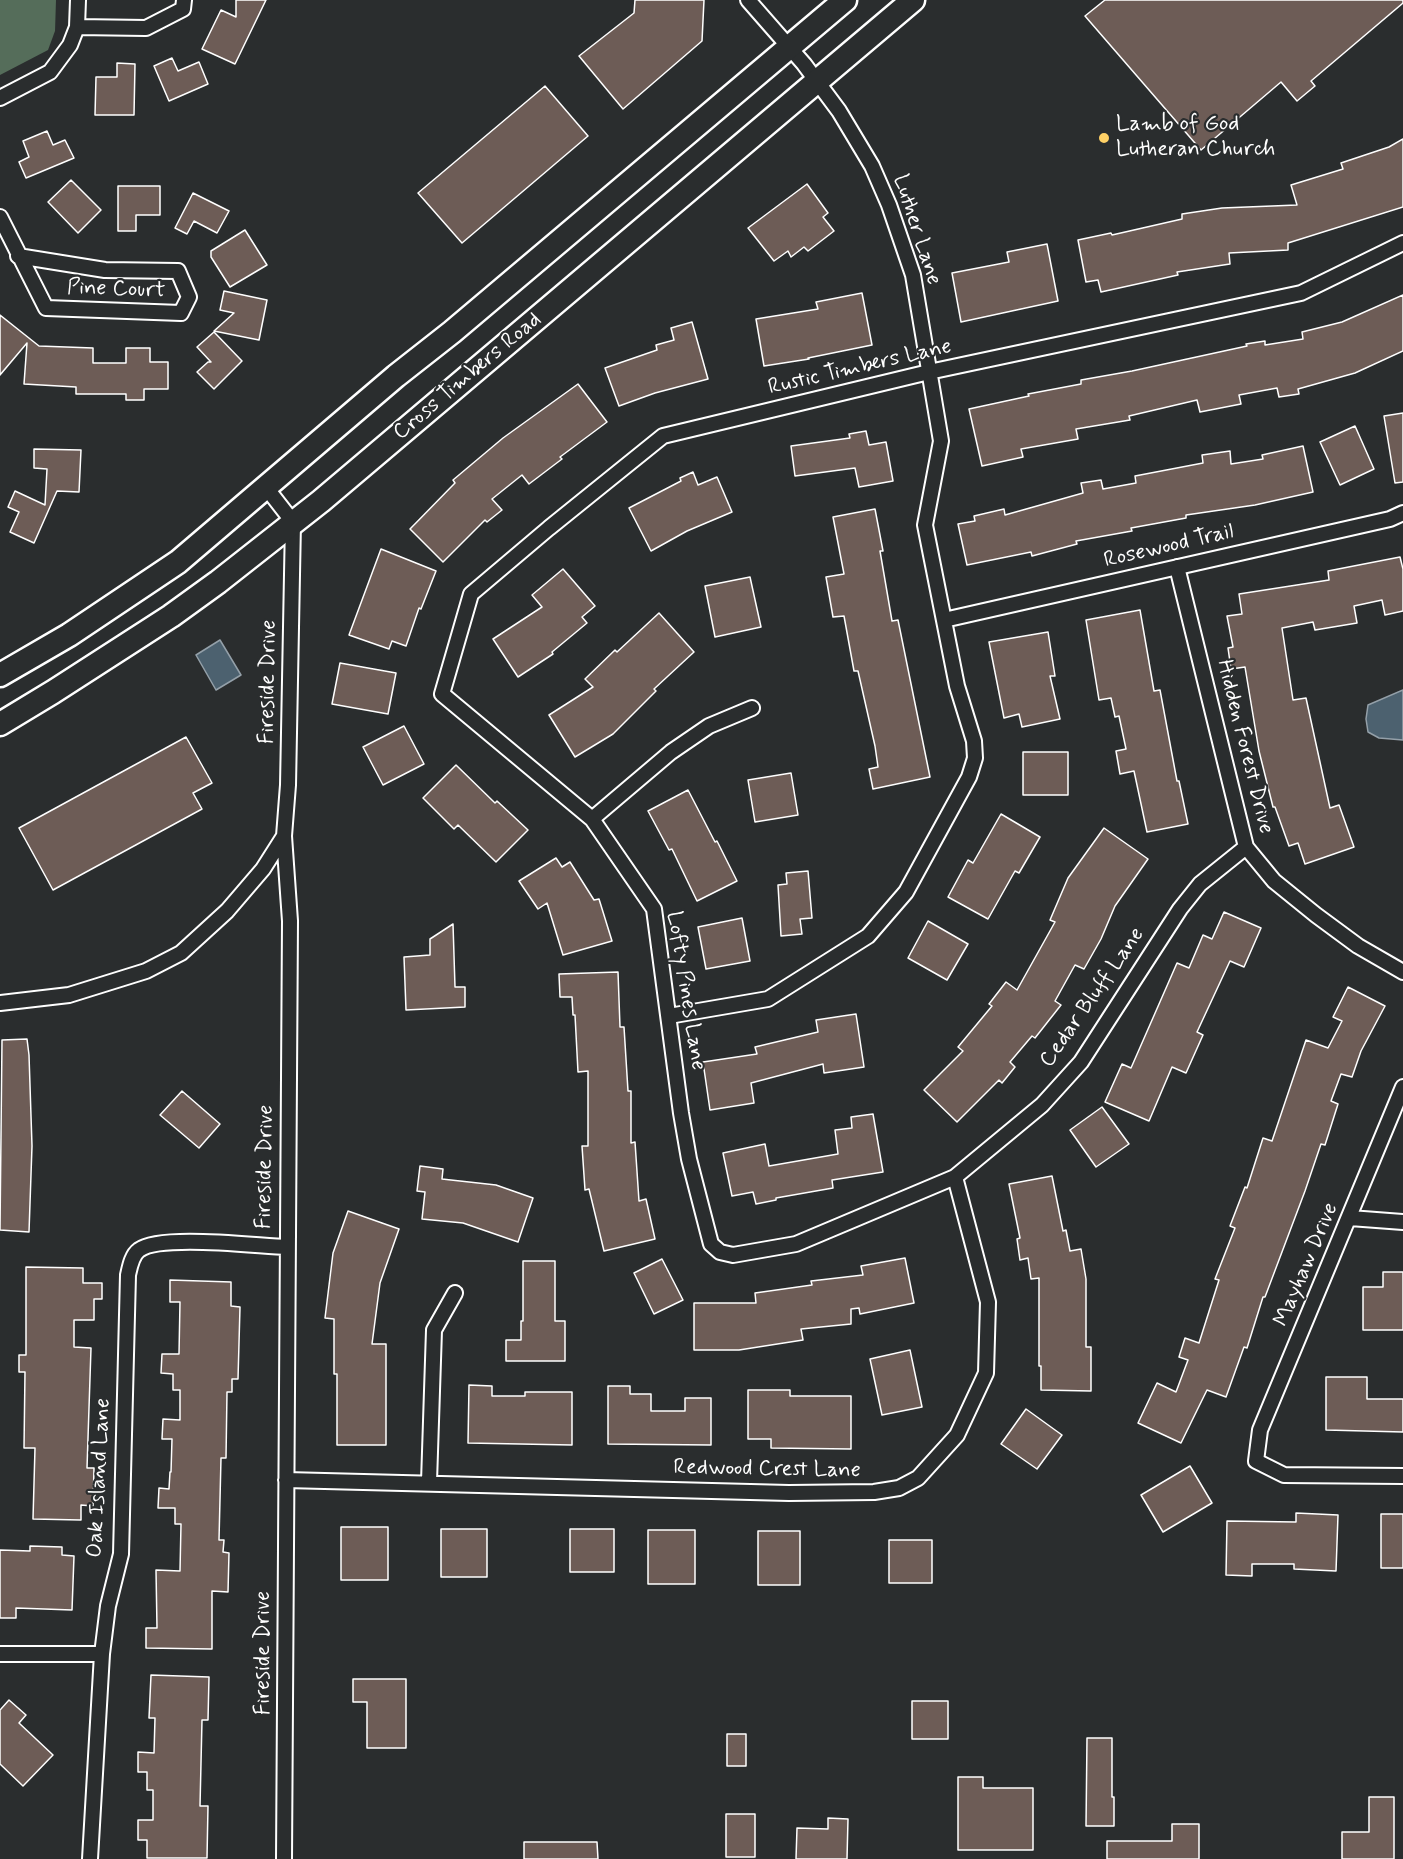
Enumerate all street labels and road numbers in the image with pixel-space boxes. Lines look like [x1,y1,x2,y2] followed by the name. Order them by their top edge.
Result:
[886,171,946,289] street label: Luther Lane
[66,275,166,305] street label: Pine Court
[389,307,547,447] street label: Cross Timbers Road
[766,334,954,402] street label: Rustic Timbers Lane
[1101,519,1237,575] street label: Rosewood Trail
[255,620,283,744] street label: Fireside Drive
[1210,657,1278,837] street label: Hidden Forest Drive
[659,910,711,1072] street label: Lofty Pines Lane
[1035,923,1151,1073] street label: Cedar Bluff Lane
[252,1105,280,1229] street label: Fireside Drive
[1269,1199,1345,1331] street label: Mayhaw Drive
[83,1397,117,1559] street label: Oak Island Lane
[673,1455,861,1485] street label: Redwood Crest Lane
[251,1591,277,1715] street label: Fireside Drive

